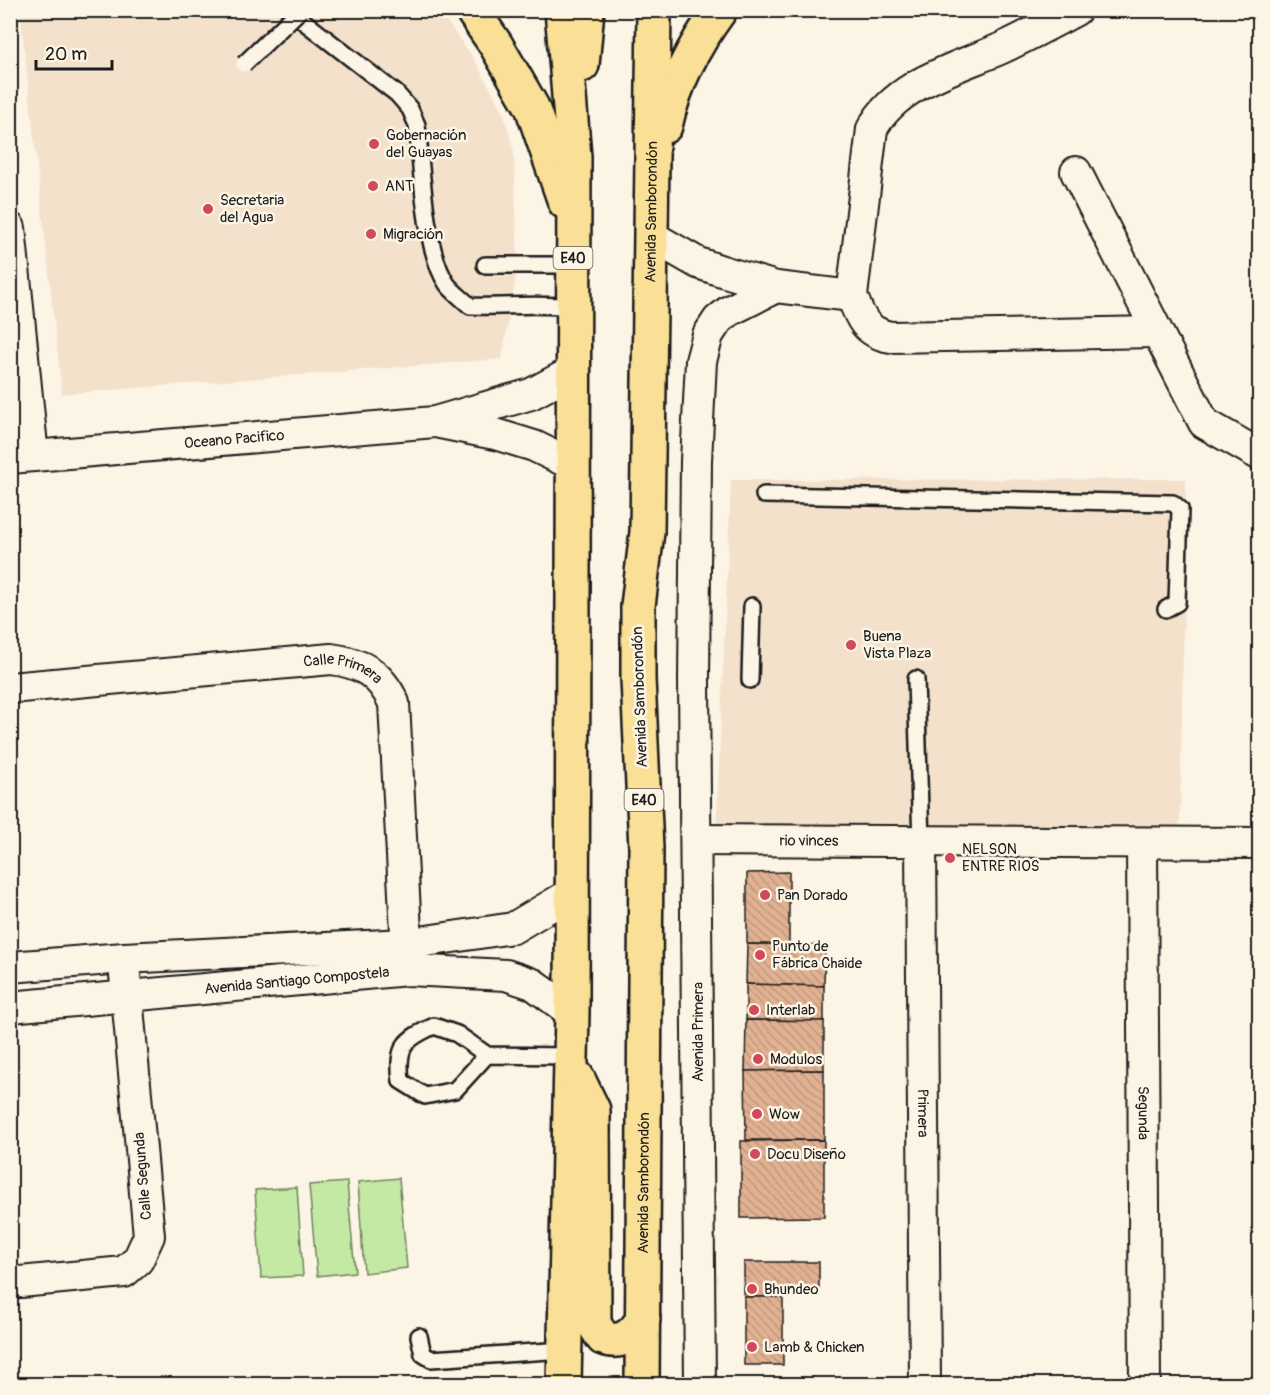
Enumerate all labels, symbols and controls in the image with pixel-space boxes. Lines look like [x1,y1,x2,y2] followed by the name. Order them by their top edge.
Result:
[36,33,112,71] scale bar
[45,43,87,66] text: 20 m
[386,126,467,162] place label: Gobernación del Guayas
[367,137,381,151] marker: Gobernación del Guayas
[641,141,662,283] street label: Avenida Samborondón
[385,177,413,196] place label: ANT
[366,179,380,193] marker: ANT
[220,191,284,227] place label: Secretaria del Agua
[201,202,215,216] marker: Secretaria del Agua
[383,225,443,244] place label: Migración
[364,227,378,241] marker: Migración
[554,247,592,269] road number: E40
[183,425,285,453] street label: Oceano Pacifico
[628,626,652,768] street label: Avenida Samborondón
[863,627,931,663] place label: Buena Vista Plaza
[844,638,858,652] marker: Buena Vista Plaza
[303,649,387,688] street label: Calle Primera
[624,789,664,811] road number: E40
[779,831,839,850] street label: rio vinces
[962,840,1040,876] place label: NELSON ENTRE RIOS
[943,851,957,865] marker: NELSON ENTRE RIOS
[777,886,848,905] place label: Pan Dorado
[758,888,772,902] marker: Pan Dorado
[772,937,863,973] place label: Punto de Fábrica Chaide
[753,948,767,962] marker: Punto de Fábrica Chaide
[203,962,390,998] street label: Avenida Santiago Compostela
[689,982,708,1082] street label: Avenida Primera
[766,1001,815,1020] place label: Interlab
[747,1003,761,1017] marker: Interlab
[770,1050,822,1069] place label: Modulos
[751,1052,765,1066] marker: Modulos
[1134,1086,1153,1140] street label: Segunda
[913,1089,933,1137] street label: Primera
[769,1105,800,1124] place label: Wow
[750,1107,764,1121] marker: Wow
[633,1112,654,1254] street label: Avenida Samborondón
[130,1131,156,1221] street label: Calle Segunda
[767,1145,846,1164] place label: Docu Diseño
[748,1147,762,1161] marker: Docu Diseño
[764,1280,819,1299] place label: Bhundeo
[745,1282,759,1296] marker: Bhundeo
[764,1338,865,1357] place label: Lamb & Chicken
[745,1340,759,1354] marker: Lamb & Chicken

